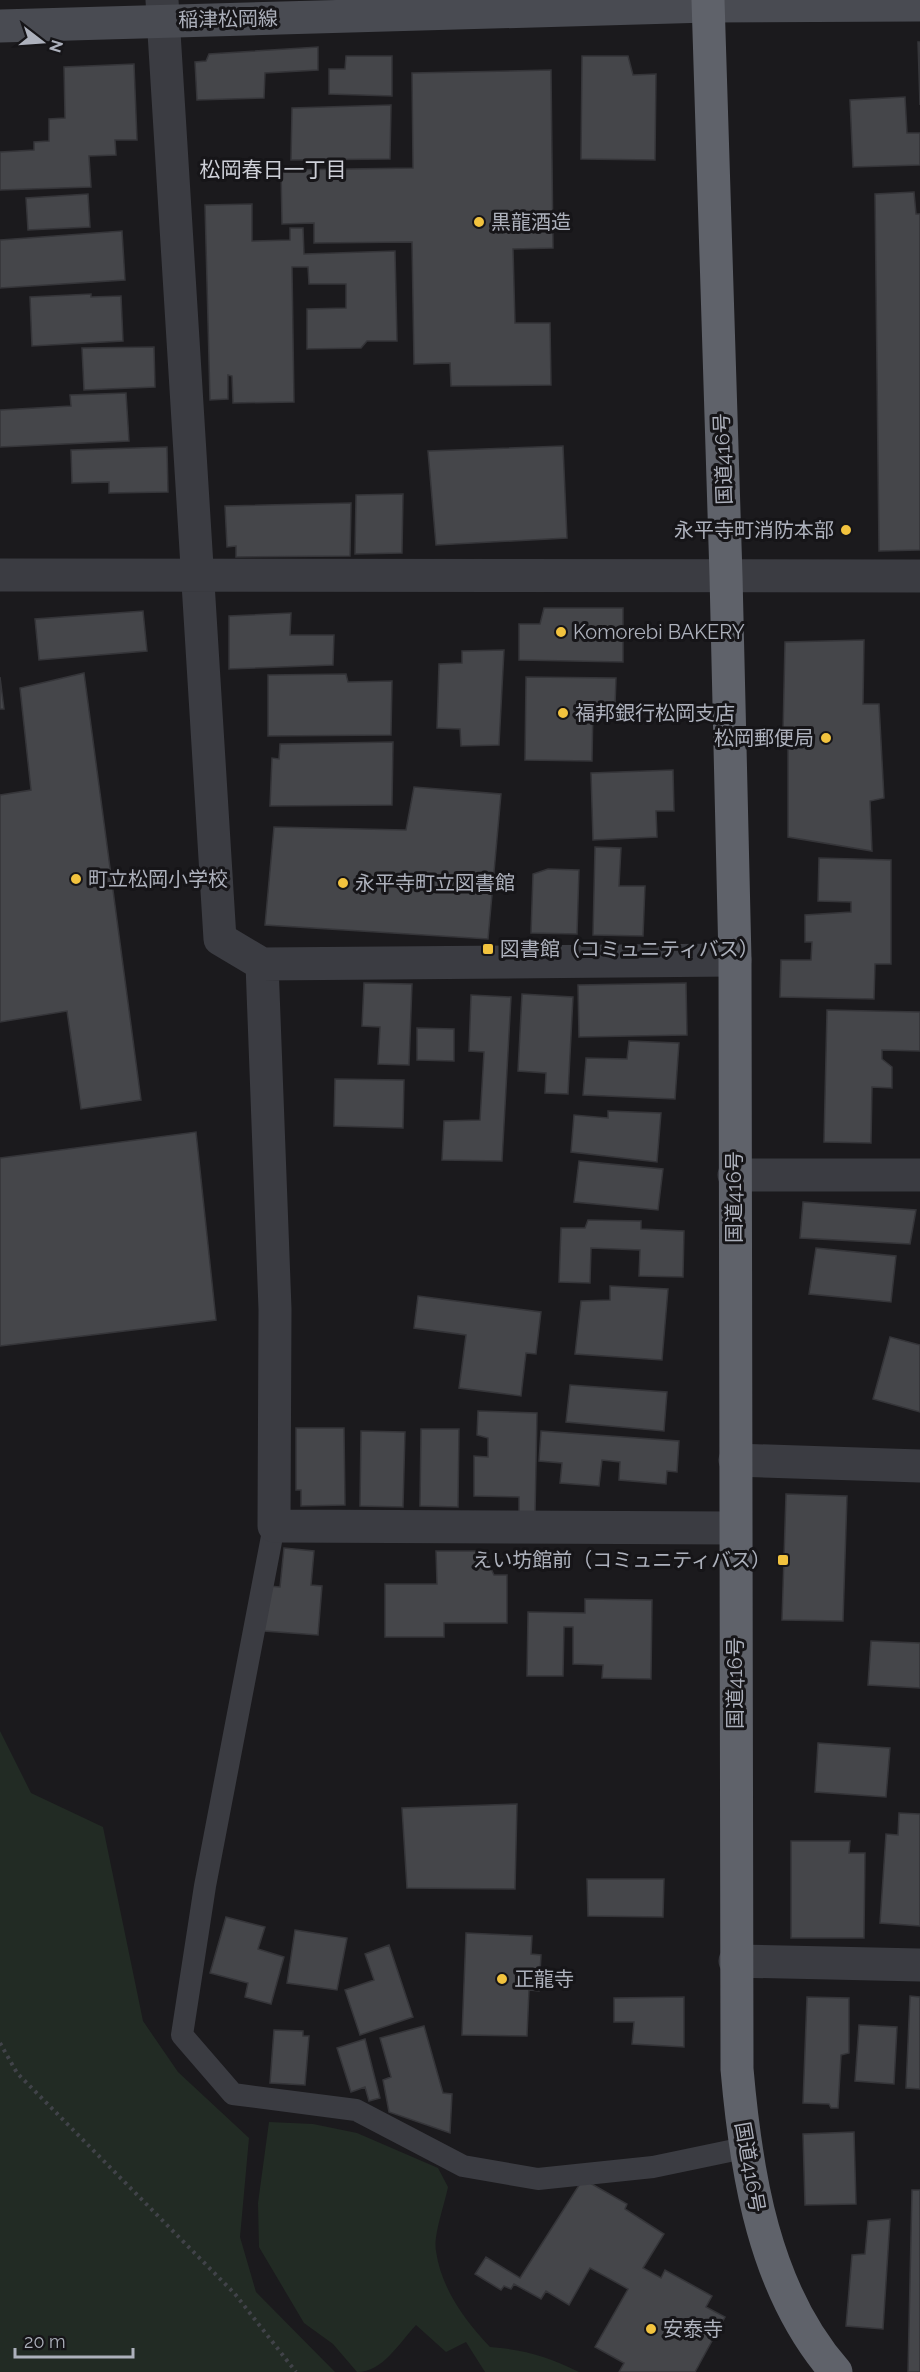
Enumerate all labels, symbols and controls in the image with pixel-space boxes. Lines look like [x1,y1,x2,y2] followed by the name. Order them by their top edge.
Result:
[178,6,278,32] street label: 稲津松岡線
[12,12,72,72] north arrow
[45,38,67,55] text: N
[200,157,347,182] district label: 松岡春日一丁目
[491,210,571,234] place label: 黒龍酒造
[472,215,486,229] marker: 黒龍酒造
[709,413,737,505] street label: 国道416号
[674,518,834,542] place label: 永平寺町消防本部
[839,523,853,537] marker: 永平寺町消防本部
[573,620,745,644] place label: Komorebi BAKERY
[554,625,568,639] marker: Komorebi BAKERY
[575,701,735,725] place label: 福邦銀行松岡支店
[556,706,570,720] marker: 福邦銀行松岡支店
[714,726,814,750] place label: 松岡郵便局
[819,731,833,745] marker: 松岡郵便局
[88,867,228,891] place label: 町立松岡小学校
[355,871,515,895] place label: 永平寺町立図書館
[69,872,83,886] marker: 町立松岡小学校
[336,876,350,890] marker: 永平寺町立図書館
[500,937,759,961] place label: 図書館（コミュニティバス）
[481,942,495,956] marker: 図書館（コミュニティバス）
[722,1151,746,1243] street label: 国道416号
[472,1548,771,1572] place label: えい坊館前（コミュニティバス）
[776,1553,790,1567] marker: えい坊館前（コミュニティバス）
[723,1637,747,1729] street label: 国道416号
[514,1967,574,1991] place label: 正龍寺
[495,1972,509,1986] marker: 正龍寺
[730,2120,770,2214] street label: 国道416号
[663,2317,723,2341] place label: 安泰寺
[15,2321,134,2359] scale bar
[644,2322,658,2336] marker: 安泰寺
[24,2331,66,2352] text: 20 m

